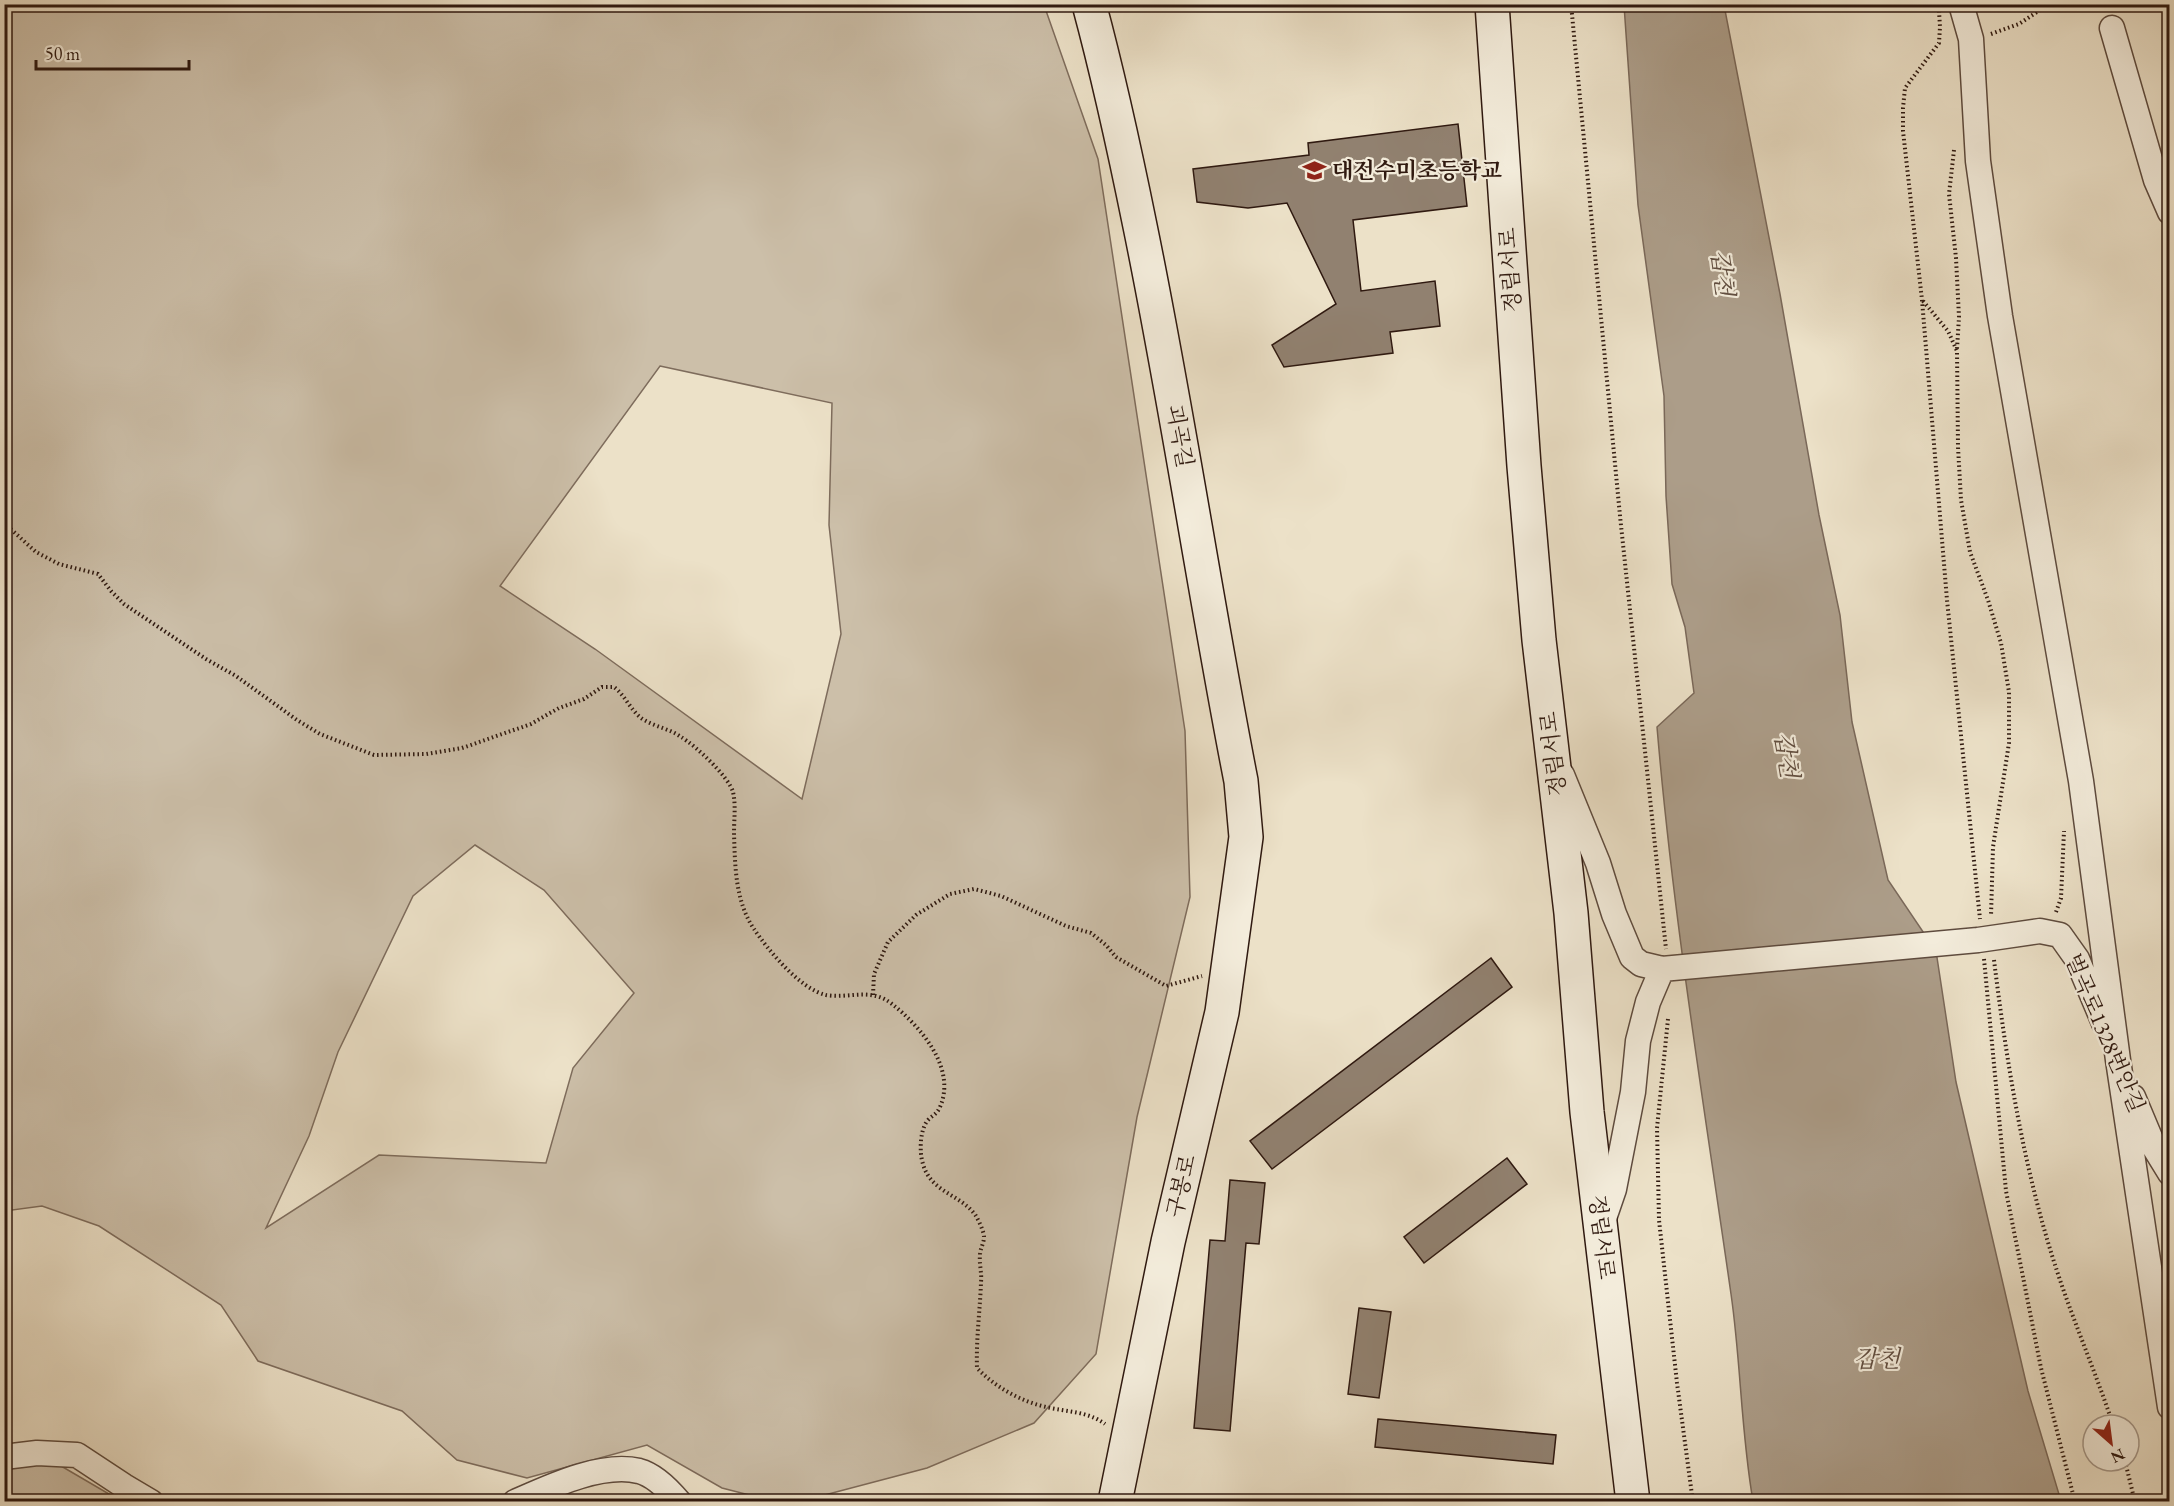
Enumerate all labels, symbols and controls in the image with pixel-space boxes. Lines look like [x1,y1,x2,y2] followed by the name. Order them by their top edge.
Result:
[36,33,189,71] scale bar
[45,42,80,65] text: 50 m
[1332,156,1502,185] place label: 대전수미초등학교
[1301,157,1327,183] school or university icon: 대전수미초등학교
[1493,227,1527,313] street label: 정림서로
[1705,248,1741,300] water label: 갑천
[1160,402,1200,470] street label: 괴곡길
[1533,710,1573,798] street label: 정림서로
[1768,730,1806,782] water label: 갑천
[2058,949,2152,1117] street label: 벌곡로1328번안길
[1160,1152,1202,1220] street label: 구봉로
[1582,1193,1622,1281] street label: 정림서로
[1854,1343,1902,1374] water label: 갑천
[2081,1413,2141,1473] north arrow
[2107,1443,2128,1468] text: N

